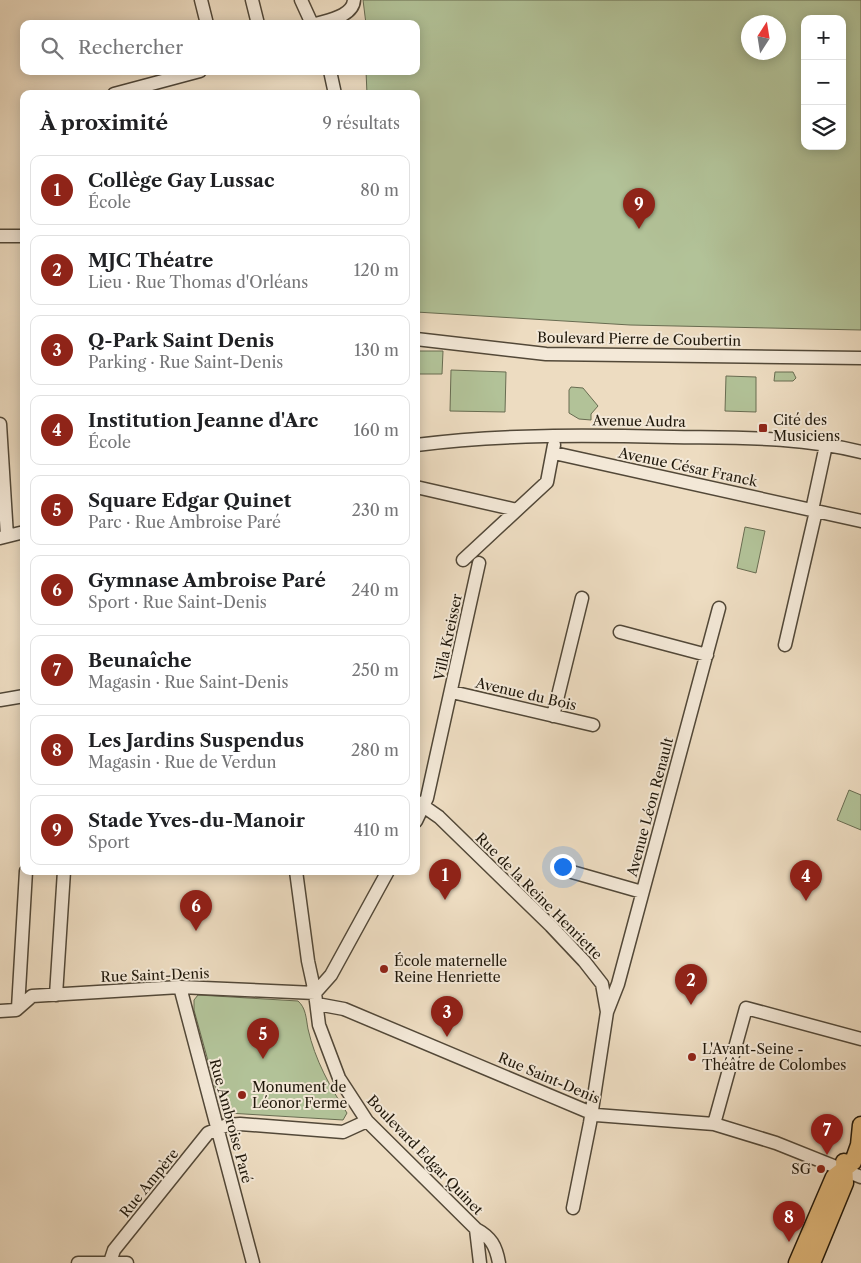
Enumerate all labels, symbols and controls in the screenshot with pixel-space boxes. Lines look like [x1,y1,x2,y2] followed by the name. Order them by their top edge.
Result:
[741,15,786,60] north arrow
[801,15,846,150] map controls
[801,15,846,60] button: +
[20,20,420,75] search box
[38,34,66,62] icon: search
[78,36,183,59] text: Rechercher
[801,60,846,105] button: −
[801,105,846,150] button: layers
[40,110,168,135] text: À proximité
[323,113,400,133] text: 9 résultats
[88,169,274,192] text: Collège Gay Lussac
[53,180,61,200] text: 1
[360,180,399,200] text: 80 m
[623,188,655,229] pin: 9
[88,192,131,212] text: École
[88,249,213,272] text: MJC Théatre
[52,260,62,280] text: 2
[354,260,399,280] text: 120 m
[88,272,308,292] text: Lieu · Rue Thomas d'Orléans
[537,328,741,350] street label: Boulevard Pierre de Coubertin
[88,329,274,352] text: Q-Park Saint Denis
[52,340,62,360] text: 3
[354,340,399,360] text: 130 m
[88,352,283,372] text: Parking · Rue Saint-Denis
[88,409,318,432] text: Institution Jeanne d'Arc
[591,411,686,431] street label: Avenue Audra
[773,411,840,445] place label: Cité des Musiciens
[52,420,62,440] text: 4
[354,420,399,440] text: 160 m
[757,422,769,434] marker: Cité des Musiciens
[88,432,131,452] text: École
[616,443,760,491] street label: Avenue César Franck
[88,489,291,512] text: Square Edgar Quinet
[53,500,61,520] text: 5
[352,500,399,520] text: 230 m
[88,512,281,532] text: Parc · Rue Ambroise Paré
[88,569,326,592] text: Gymnase Ambroise Paré
[52,580,62,600] text: 6
[351,580,399,600] text: 240 m
[88,592,267,612] text: Sport · Rue Saint-Denis
[430,592,466,683] street label: Villa Kreisser
[88,649,192,672] text: Beunaîche
[53,660,61,680] text: 7
[352,660,399,680] text: 250 m
[88,672,288,692] text: Magasin · Rue Saint-Denis
[473,673,578,714] street label: Avenue du Bois
[88,729,304,752] text: Les Jardins Suspendus
[622,735,677,880] street label: Avenue Léon Renault
[52,740,62,760] text: 8
[351,740,399,760] text: 280 m
[88,752,277,772] text: Magasin · Rue de Verdun
[88,809,305,832] text: Stade Yves-du-Manoir
[52,820,62,840] text: 9
[354,820,399,840] text: 410 m
[472,829,606,963] street label: Rue de la Reine Henriette
[88,832,130,852] text: Sport
[550,854,576,880] your location
[429,859,461,900] pin: 1
[790,860,822,901] pin: 4
[180,890,212,931] pin: 6
[394,952,507,986] place label: École maternelle Reine Henriette
[378,963,390,975] marker: École maternelle Reine Henriette
[100,964,210,986] street label: Rue Saint-Denis
[675,964,707,1005] pin: 2
[431,996,463,1037] pin: 3
[247,1018,279,1059] pin: 5
[702,1040,846,1074] place label: L'Avant-Seine - Théâtre de Colombes
[495,1048,603,1108] street label: Rue Saint-Denis
[686,1051,698,1063] marker: L'Avant-Seine - Théâtre de Colombes
[206,1057,256,1185] street label: Rue Ambroise Paré
[252,1078,348,1112] place label: Monument de Léonor Ferme
[236,1089,248,1101] marker: Monument de Léonor Ferme
[363,1091,487,1219] street label: Boulevard Edgar Quinet
[811,1114,843,1155] pin: 7
[116,1145,182,1221] street label: Rue Ampère
[791,1160,811,1178] place label: SG
[815,1163,827,1175] marker: SG
[773,1201,805,1242] pin: 8

